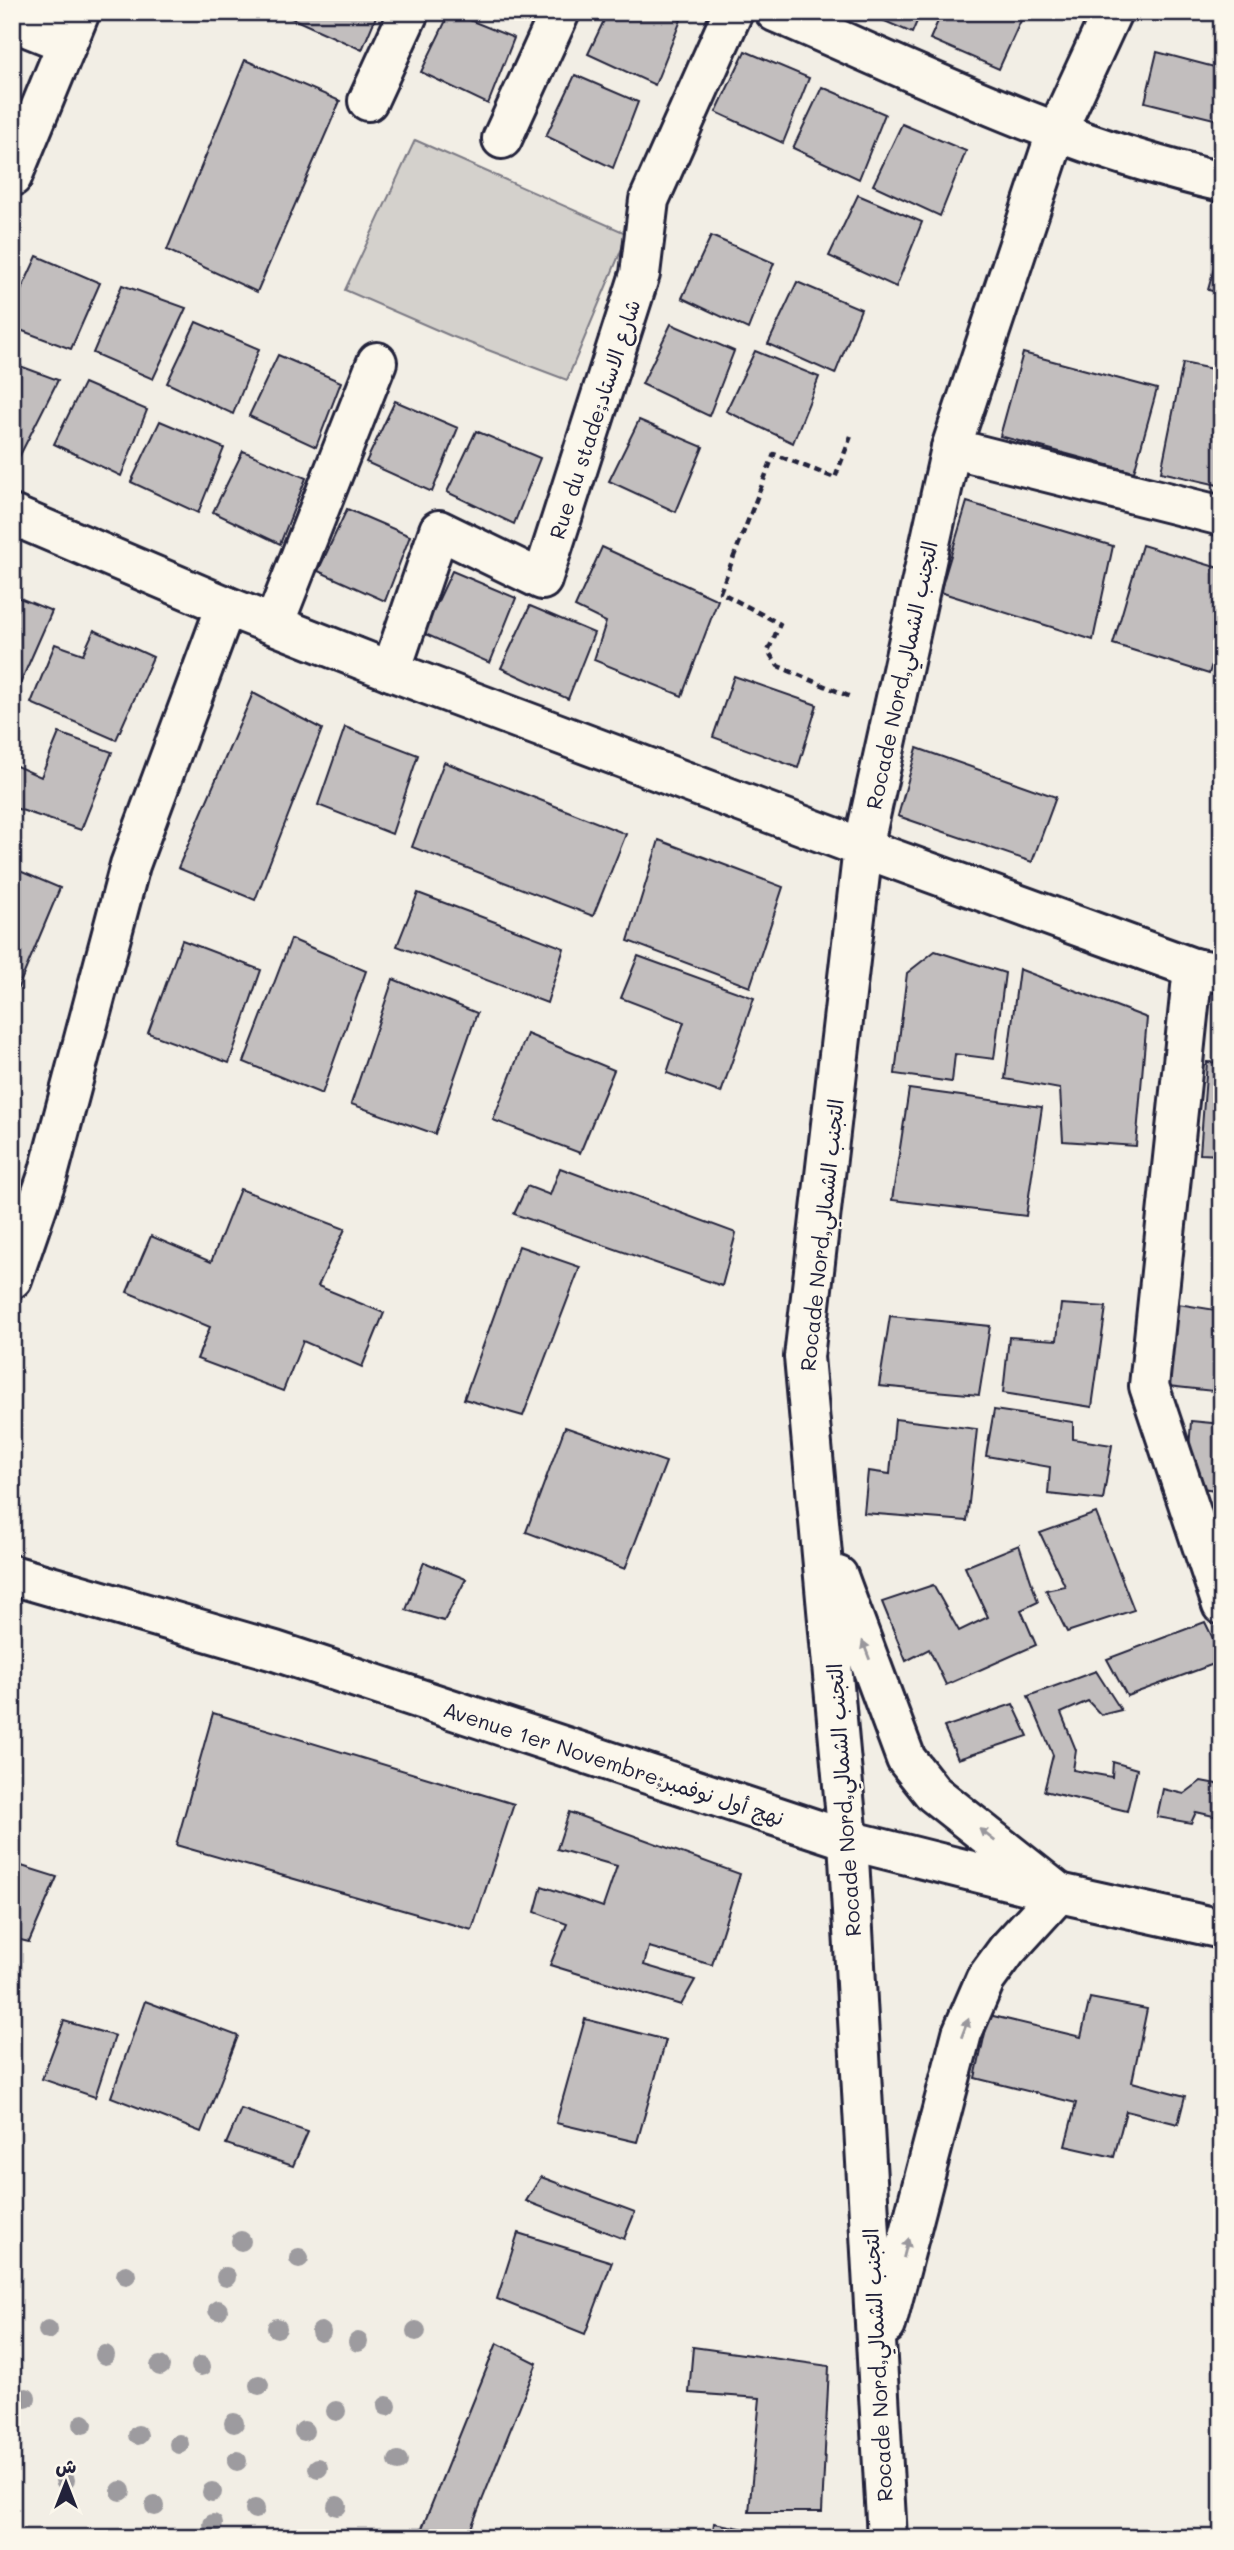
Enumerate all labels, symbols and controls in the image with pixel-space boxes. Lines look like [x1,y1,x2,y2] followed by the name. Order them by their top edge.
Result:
[542,296,648,543] street label: Rue du stade;شارع الاستاد
[859,538,950,813] street label: Rocade Nord,التجنب الشمالي
[793,1097,856,1373] street label: Rocade Nord,التجنب الشمالي
[860,1640,871,1661] one-way arrow
[820,1662,873,1938] street label: Rocade Nord,التجنب الشمالي
[440,1695,788,1833] street label: Avenue 1er Novembre;نهج أول نوفمبر
[978,1828,995,1843] one-way arrow
[959,2017,970,2038] one-way arrow
[856,2227,905,2502] street label: Rocade Nord,التجنب الشمالي
[902,2237,912,2258] one-way arrow
[32,2448,102,2518] north arrow
[56,2453,77,2478] text: ش

